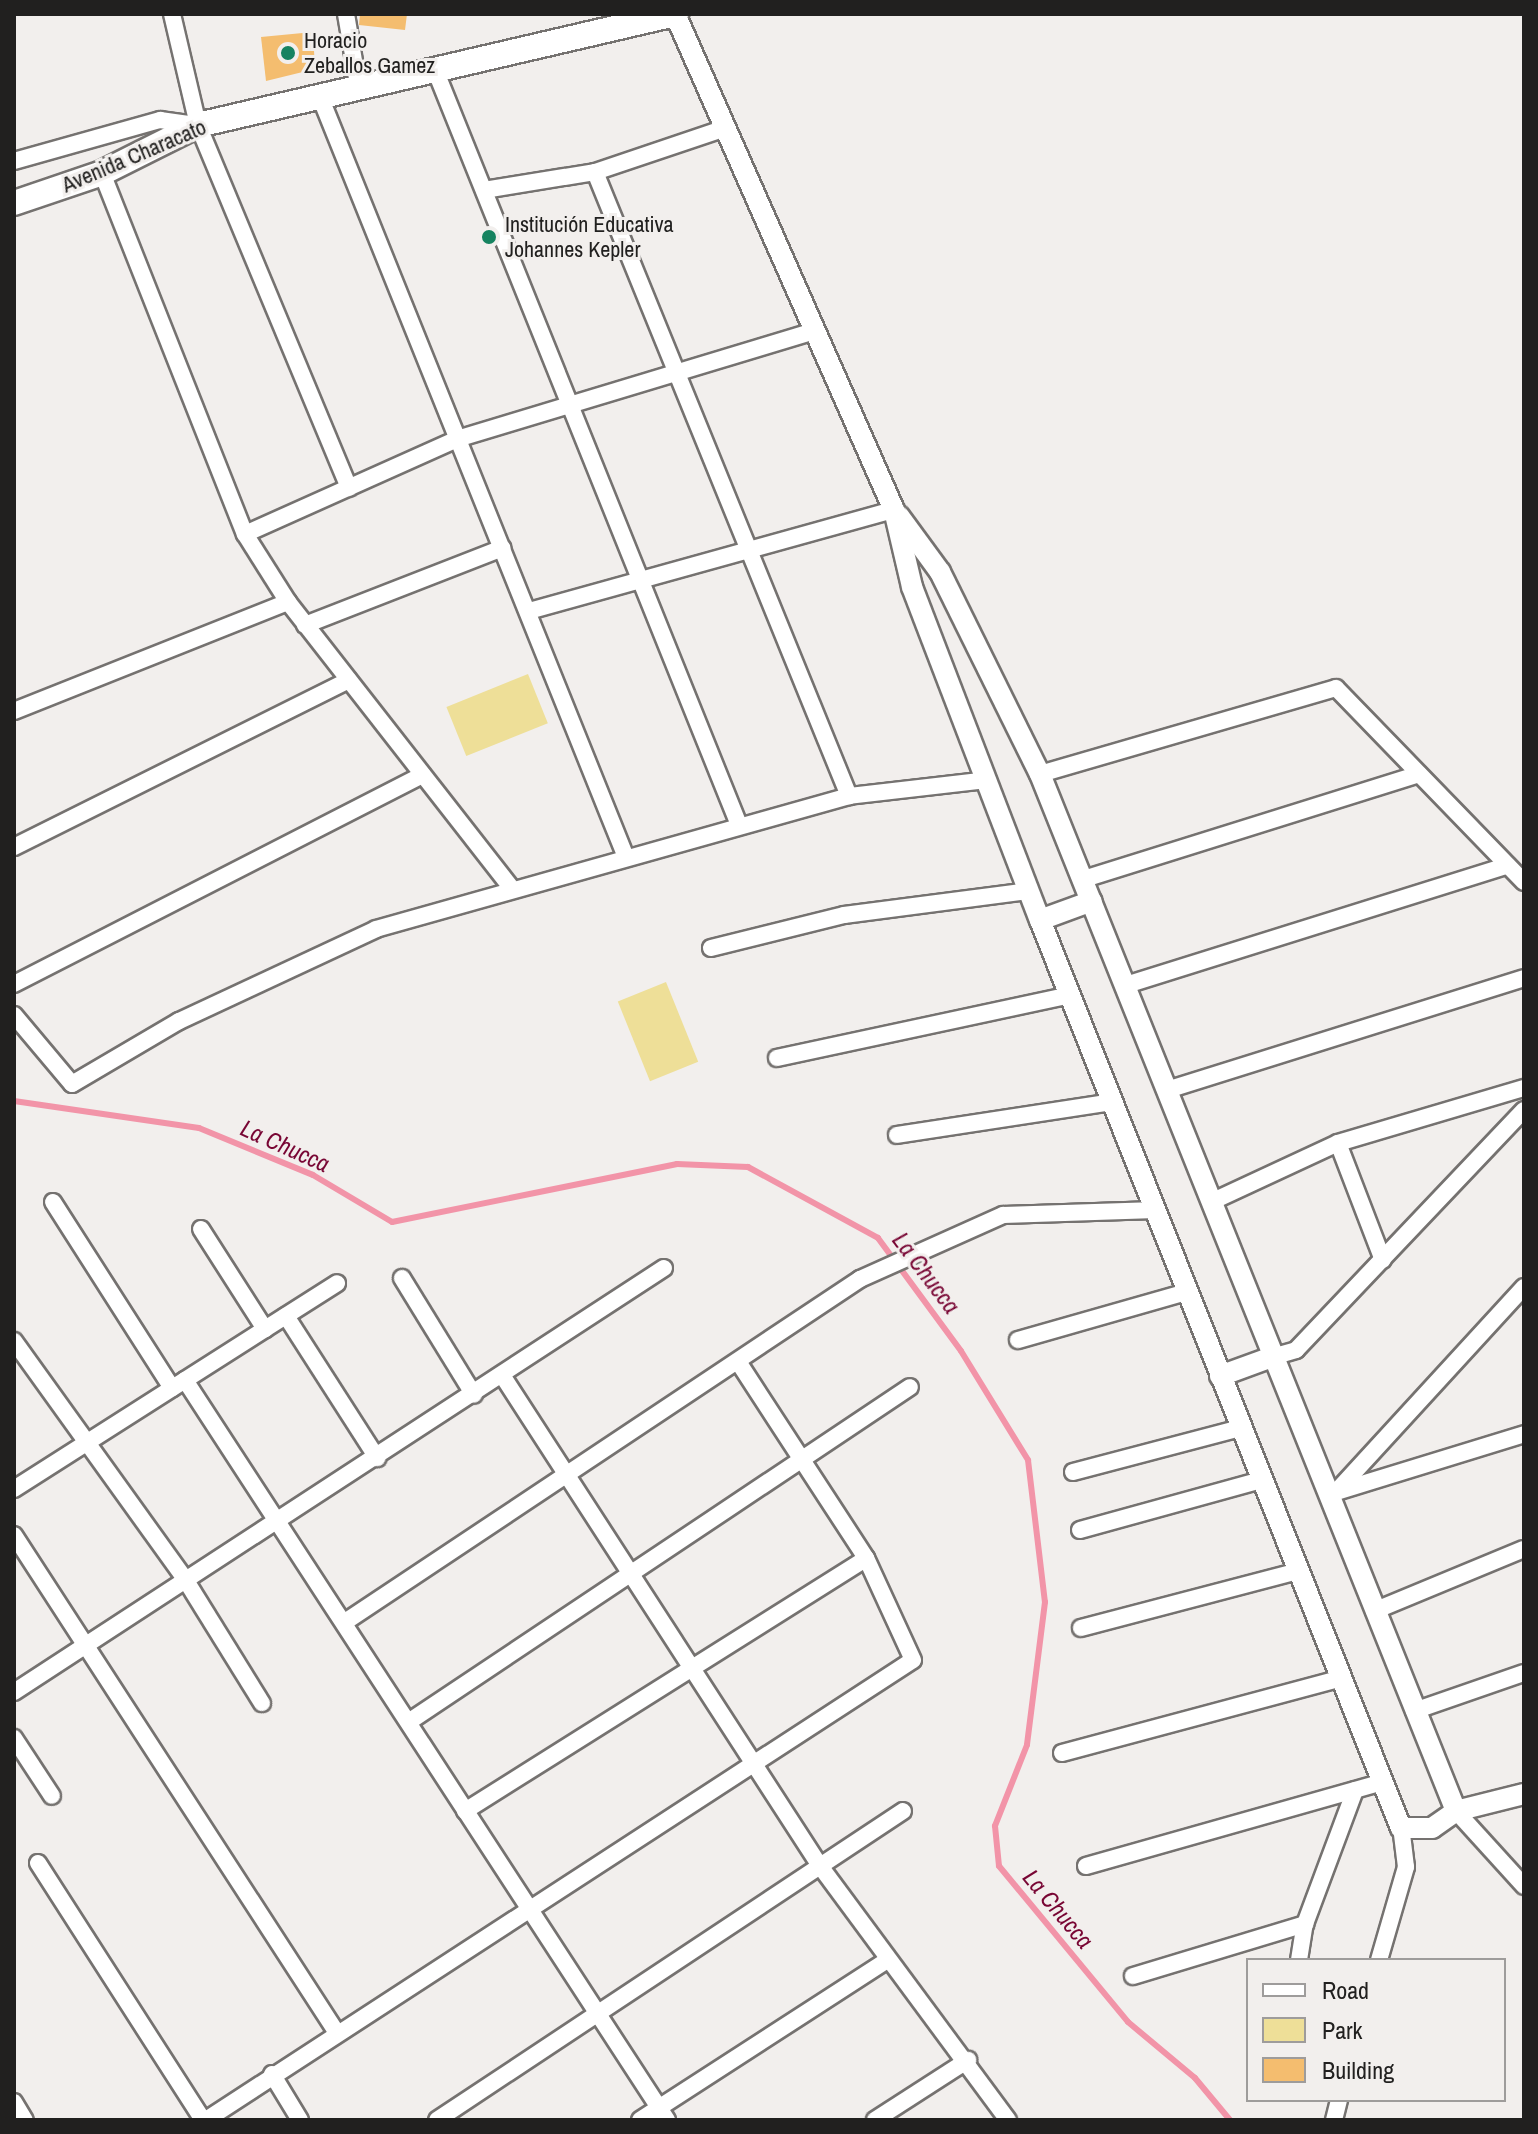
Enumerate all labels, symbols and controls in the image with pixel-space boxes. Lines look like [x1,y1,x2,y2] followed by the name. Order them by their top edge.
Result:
[304,27,435,78] place label: Horacio Zeballos Gamez
[279,44,297,62] marker: Horacio Zeballos Gamez
[58,114,210,198] street label: Avenida Characato
[505,211,673,262] place label: Institución Educativa Johannes Kepler
[480,228,498,246] marker: Institución Educativa Johannes Kepler
[236,1114,334,1178] water label: La Chucca
[886,1227,966,1319] water label: La Chucca
[1017,1864,1099,1954] water label: La Chucca
[1246,1958,1506,2102] legend
[1322,1974,1369,2006] text: Road
[1322,2014,1362,2046] text: Park
[1322,2054,1394,2086] text: Building

